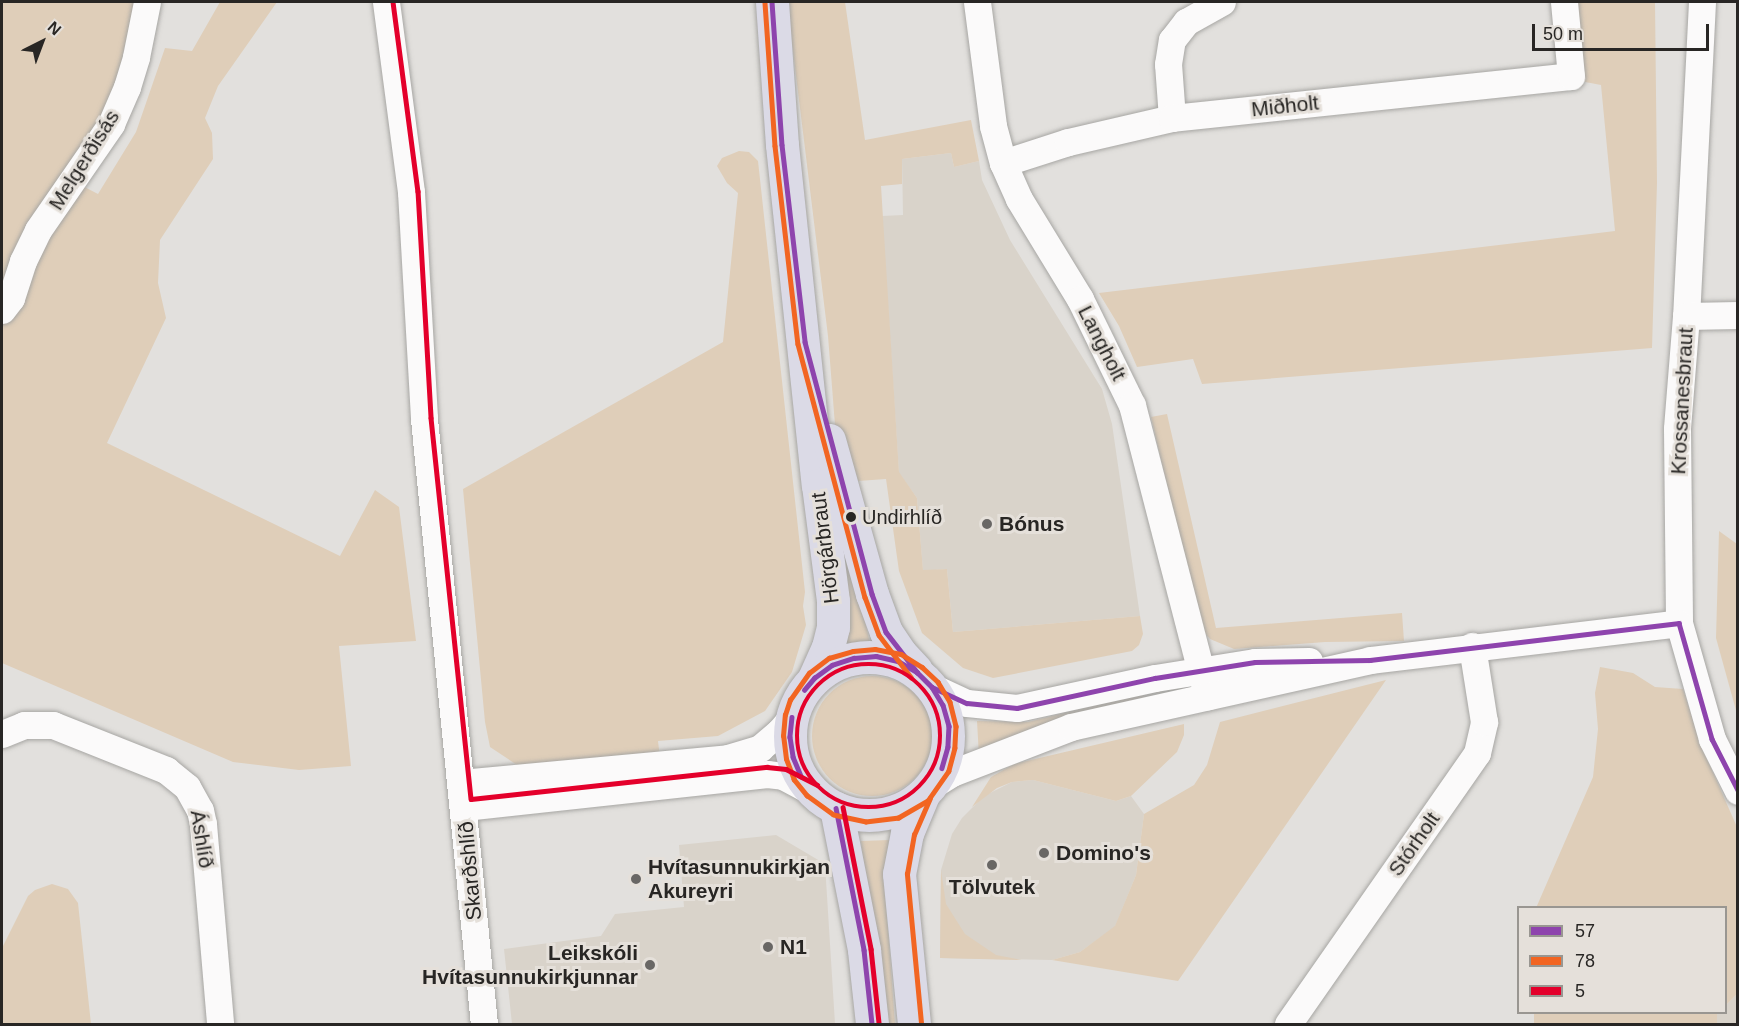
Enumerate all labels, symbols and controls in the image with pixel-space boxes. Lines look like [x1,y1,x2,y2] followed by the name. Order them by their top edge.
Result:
[12,12,72,72] north arrow
[1535,12,1712,50] scale bar
[44,18,64,38] text: N
[1543,24,1583,44] text: 50 m
[1250,90,1320,122] street label: Miðholt
[43,105,125,215] street label: Melgerðisás
[1072,301,1132,385] street label: Langholt
[1666,327,1698,475] street label: Krossanesbraut
[806,491,844,605] street label: Hörgárbraut
[862,505,942,529] place label: Undirhlíð
[845,511,857,523] marker: Undirhlíð
[999,511,1064,537] place label: Bónus
[980,517,994,531] marker: Bónus
[1383,807,1445,881] street label: Stórholt
[185,808,219,870] street label: Áshlíð
[453,820,487,922] street label: Skarðshlíð
[1056,840,1151,866] place label: Domino's
[1037,846,1051,860] marker: Domino's
[648,854,830,904] place label: Hvítasunnukirkjan Akureyri
[985,858,999,872] marker: Tölvutek
[629,872,643,886] marker: Hvítasunnukirkjan Akureyri
[949,874,1035,900] place label: Tölvutek
[1517,906,1727,1014] legend
[1575,921,1595,941] text: 57
[780,934,807,960] place label: N1
[422,940,638,990] place label: Leikskóli Hvítasunnukirkjunnar
[761,940,775,954] marker: N1
[1575,951,1595,971] text: 78
[643,958,657,972] marker: Leikskóli Hvítasunnukirkjunnar
[1575,981,1585,1001] text: 5

